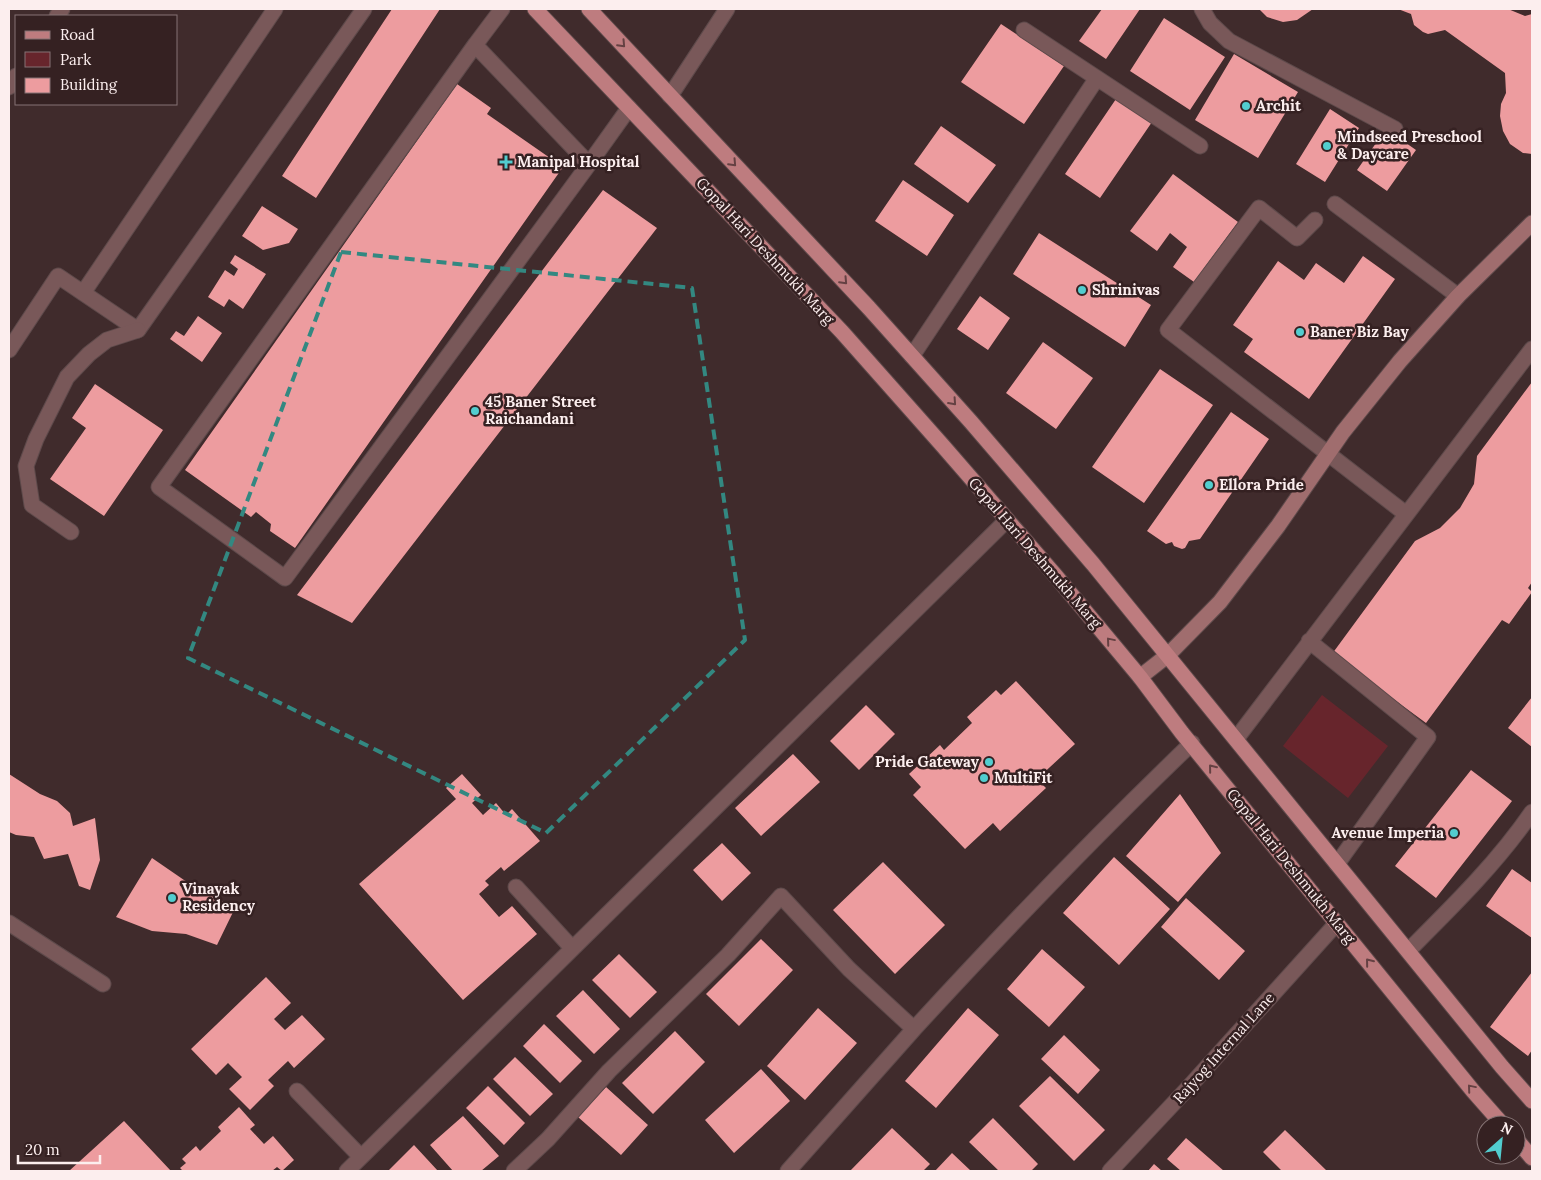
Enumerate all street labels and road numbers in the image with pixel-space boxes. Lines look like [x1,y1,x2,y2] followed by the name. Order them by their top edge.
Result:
[692,173,839,328] street label: Gopal Hari Deshmukh Marg
[965,473,1107,633] street label: Gopal Hari Deshmukh Marg
[1223,784,1360,947] street label: Gopal Hari Deshmukh Marg
[1169,988,1279,1107] street label: Rajyog Internal Lane

